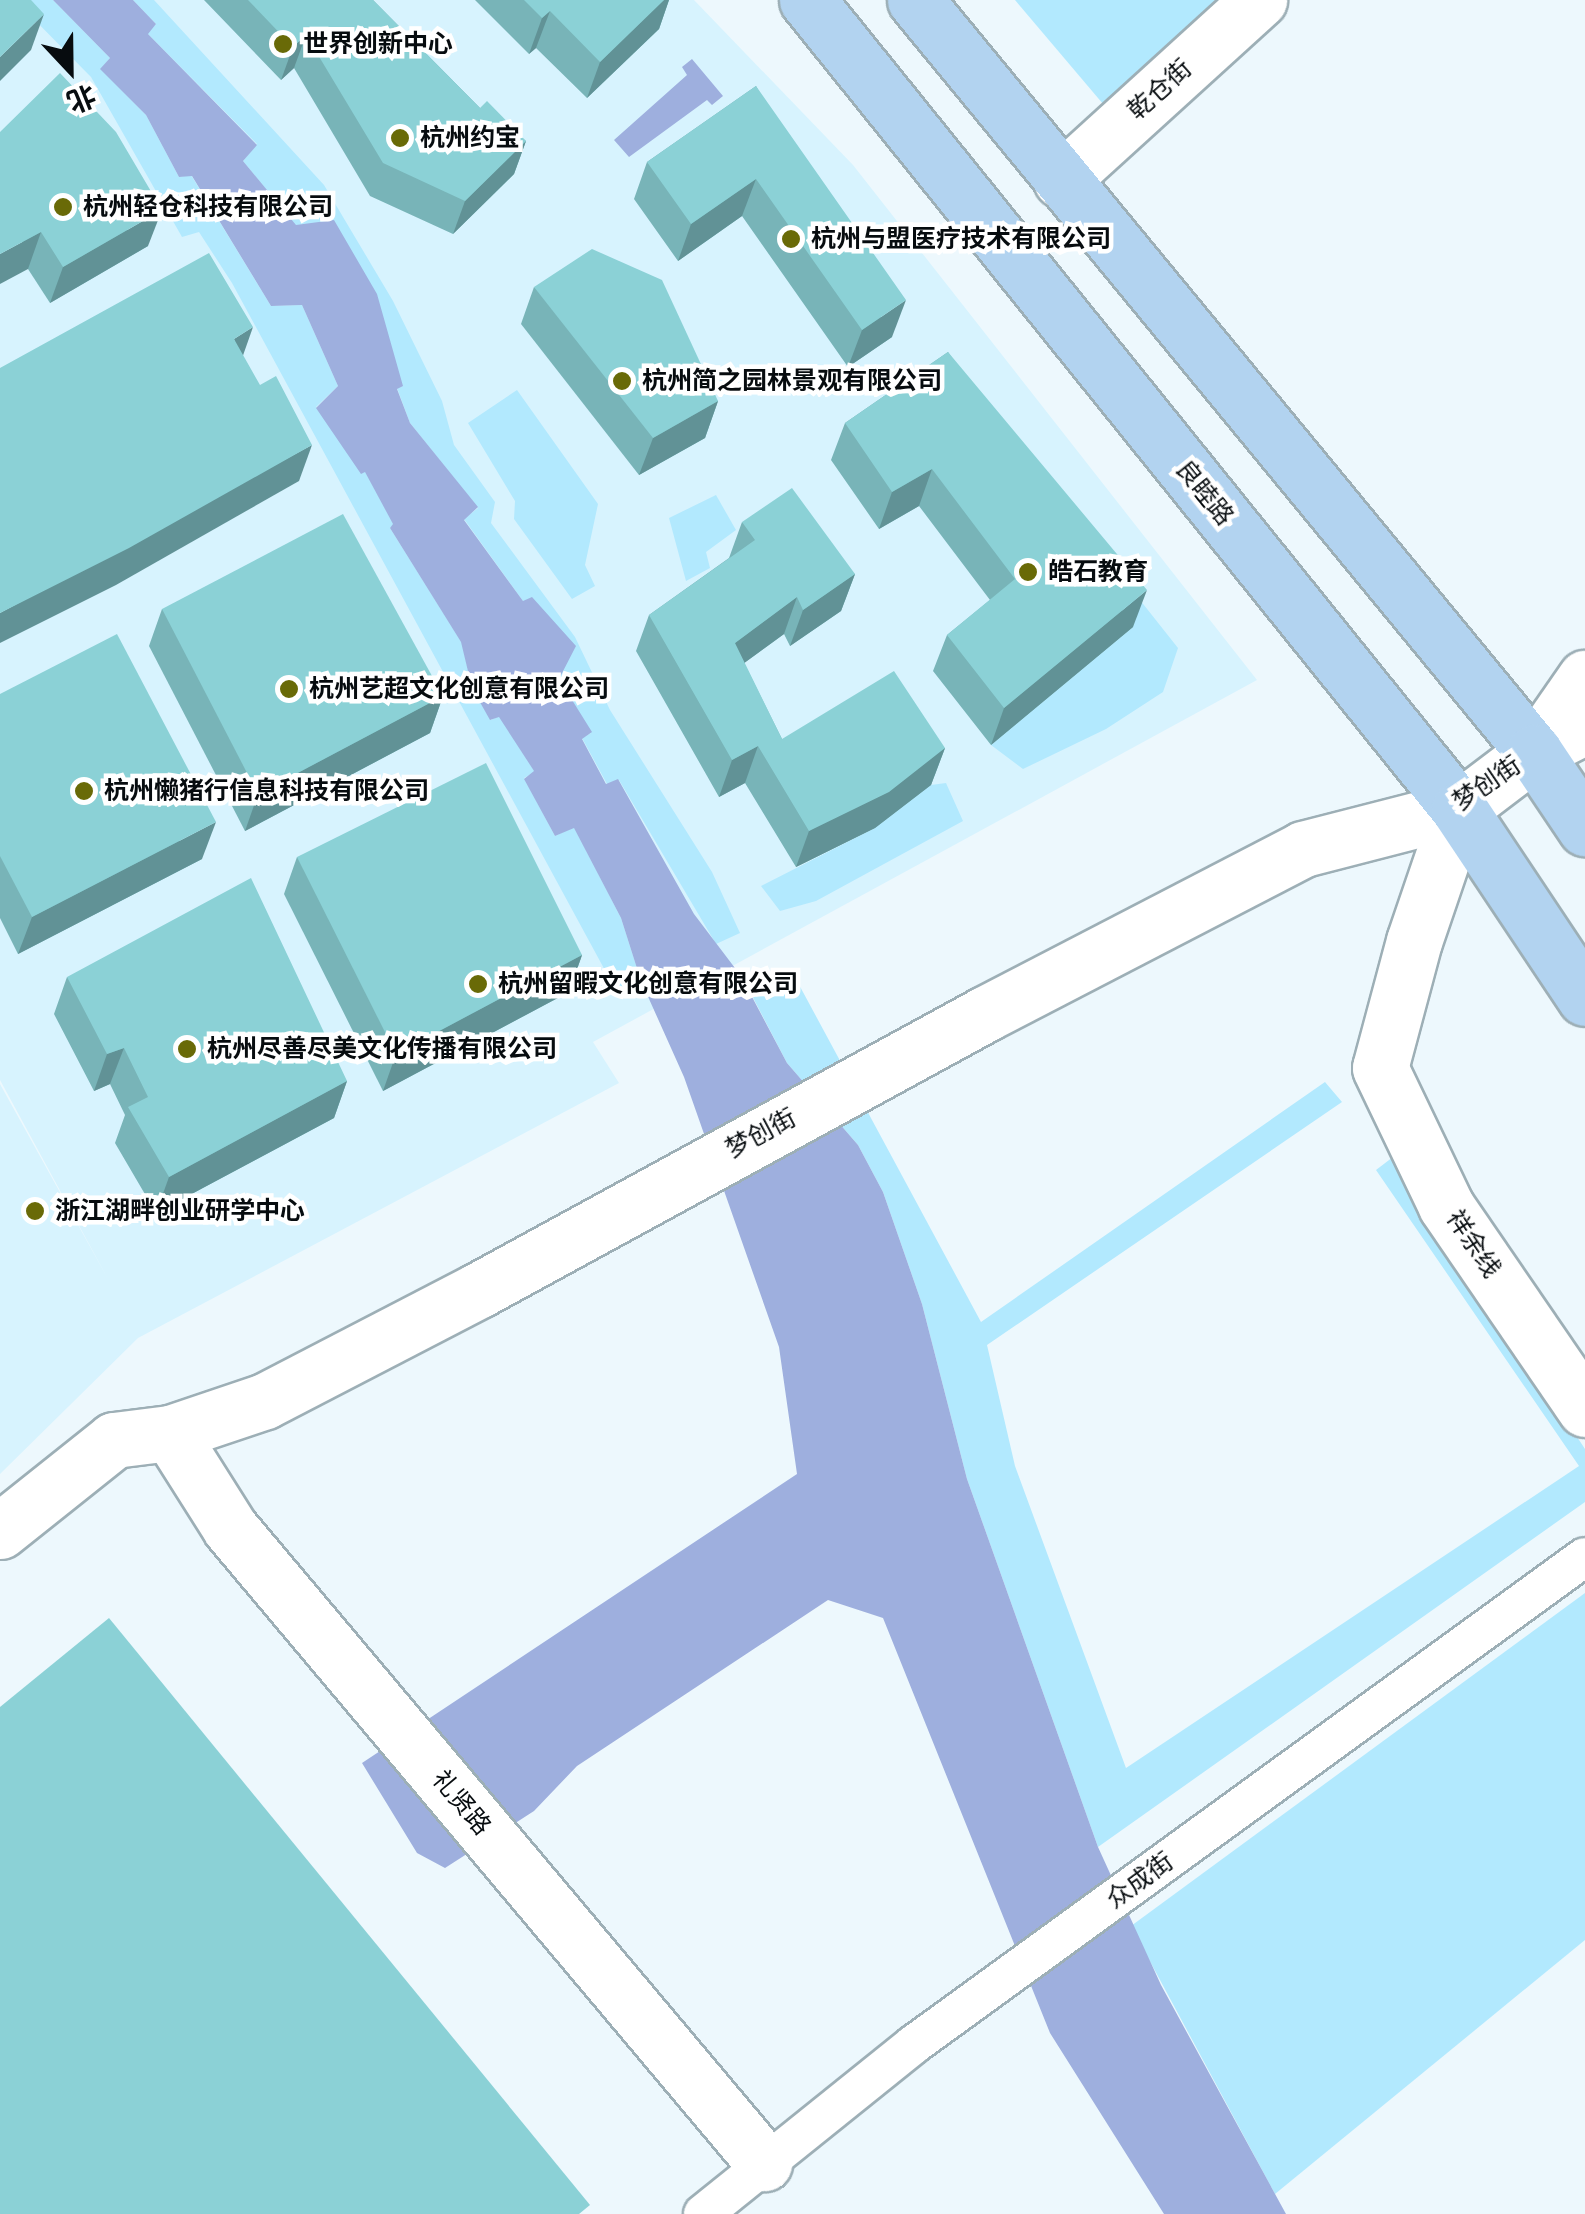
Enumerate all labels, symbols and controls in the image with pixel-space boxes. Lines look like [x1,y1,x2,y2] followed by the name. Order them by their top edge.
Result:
[20,20,120,120] north arrow
[303,29,453,59] place label: 世界创新中心
[272,33,294,55] marker: 世界创新中心
[1122,54,1198,126] street label: 乾仓街
[63,79,100,118] text: 北
[420,123,520,153] place label: 杭州约宝
[389,127,411,149] marker: 杭州约宝
[83,192,333,222] place label: 杭州轻仓科技有限公司
[52,196,74,218] marker: 杭州轻仓科技有限公司
[811,224,1111,254] place label: 杭州与盟医疗技术有限公司
[780,228,802,250] marker: 杭州与盟医疗技术有限公司
[642,366,942,396] place label: 杭州简之园林景观有限公司
[611,370,633,392] marker: 杭州简之园林景观有限公司
[1169,454,1239,532] street label: 良睦路
[1048,557,1148,587] place label: 皓石教育
[1017,561,1039,583] marker: 皓石教育
[309,674,609,704] place label: 杭州艺超文化创意有限公司
[278,678,300,700] marker: 杭州艺超文化创意有限公司
[1448,751,1526,817] street label: 梦创街
[104,776,429,806] place label: 杭州懒猪行信息科技有限公司
[73,780,95,802] marker: 杭州懒猪行信息科技有限公司
[498,969,798,999] place label: 杭州留暇文化创意有限公司
[467,973,489,995] marker: 杭州留暇文化创意有限公司
[207,1034,557,1064] place label: 杭州尽善尽美文化传播有限公司
[176,1038,198,1060] marker: 杭州尽善尽美文化传播有限公司
[721,1103,801,1165] street label: 梦创街
[55,1196,305,1226] place label: 浙江湖畔创业研学中心
[24,1200,46,1222] marker: 浙江湖畔创业研学中心
[1440,1205,1506,1283] street label: 祥余线
[425,1765,497,1841] street label: 礼贤路
[1101,1847,1179,1915] street label: 众成街

